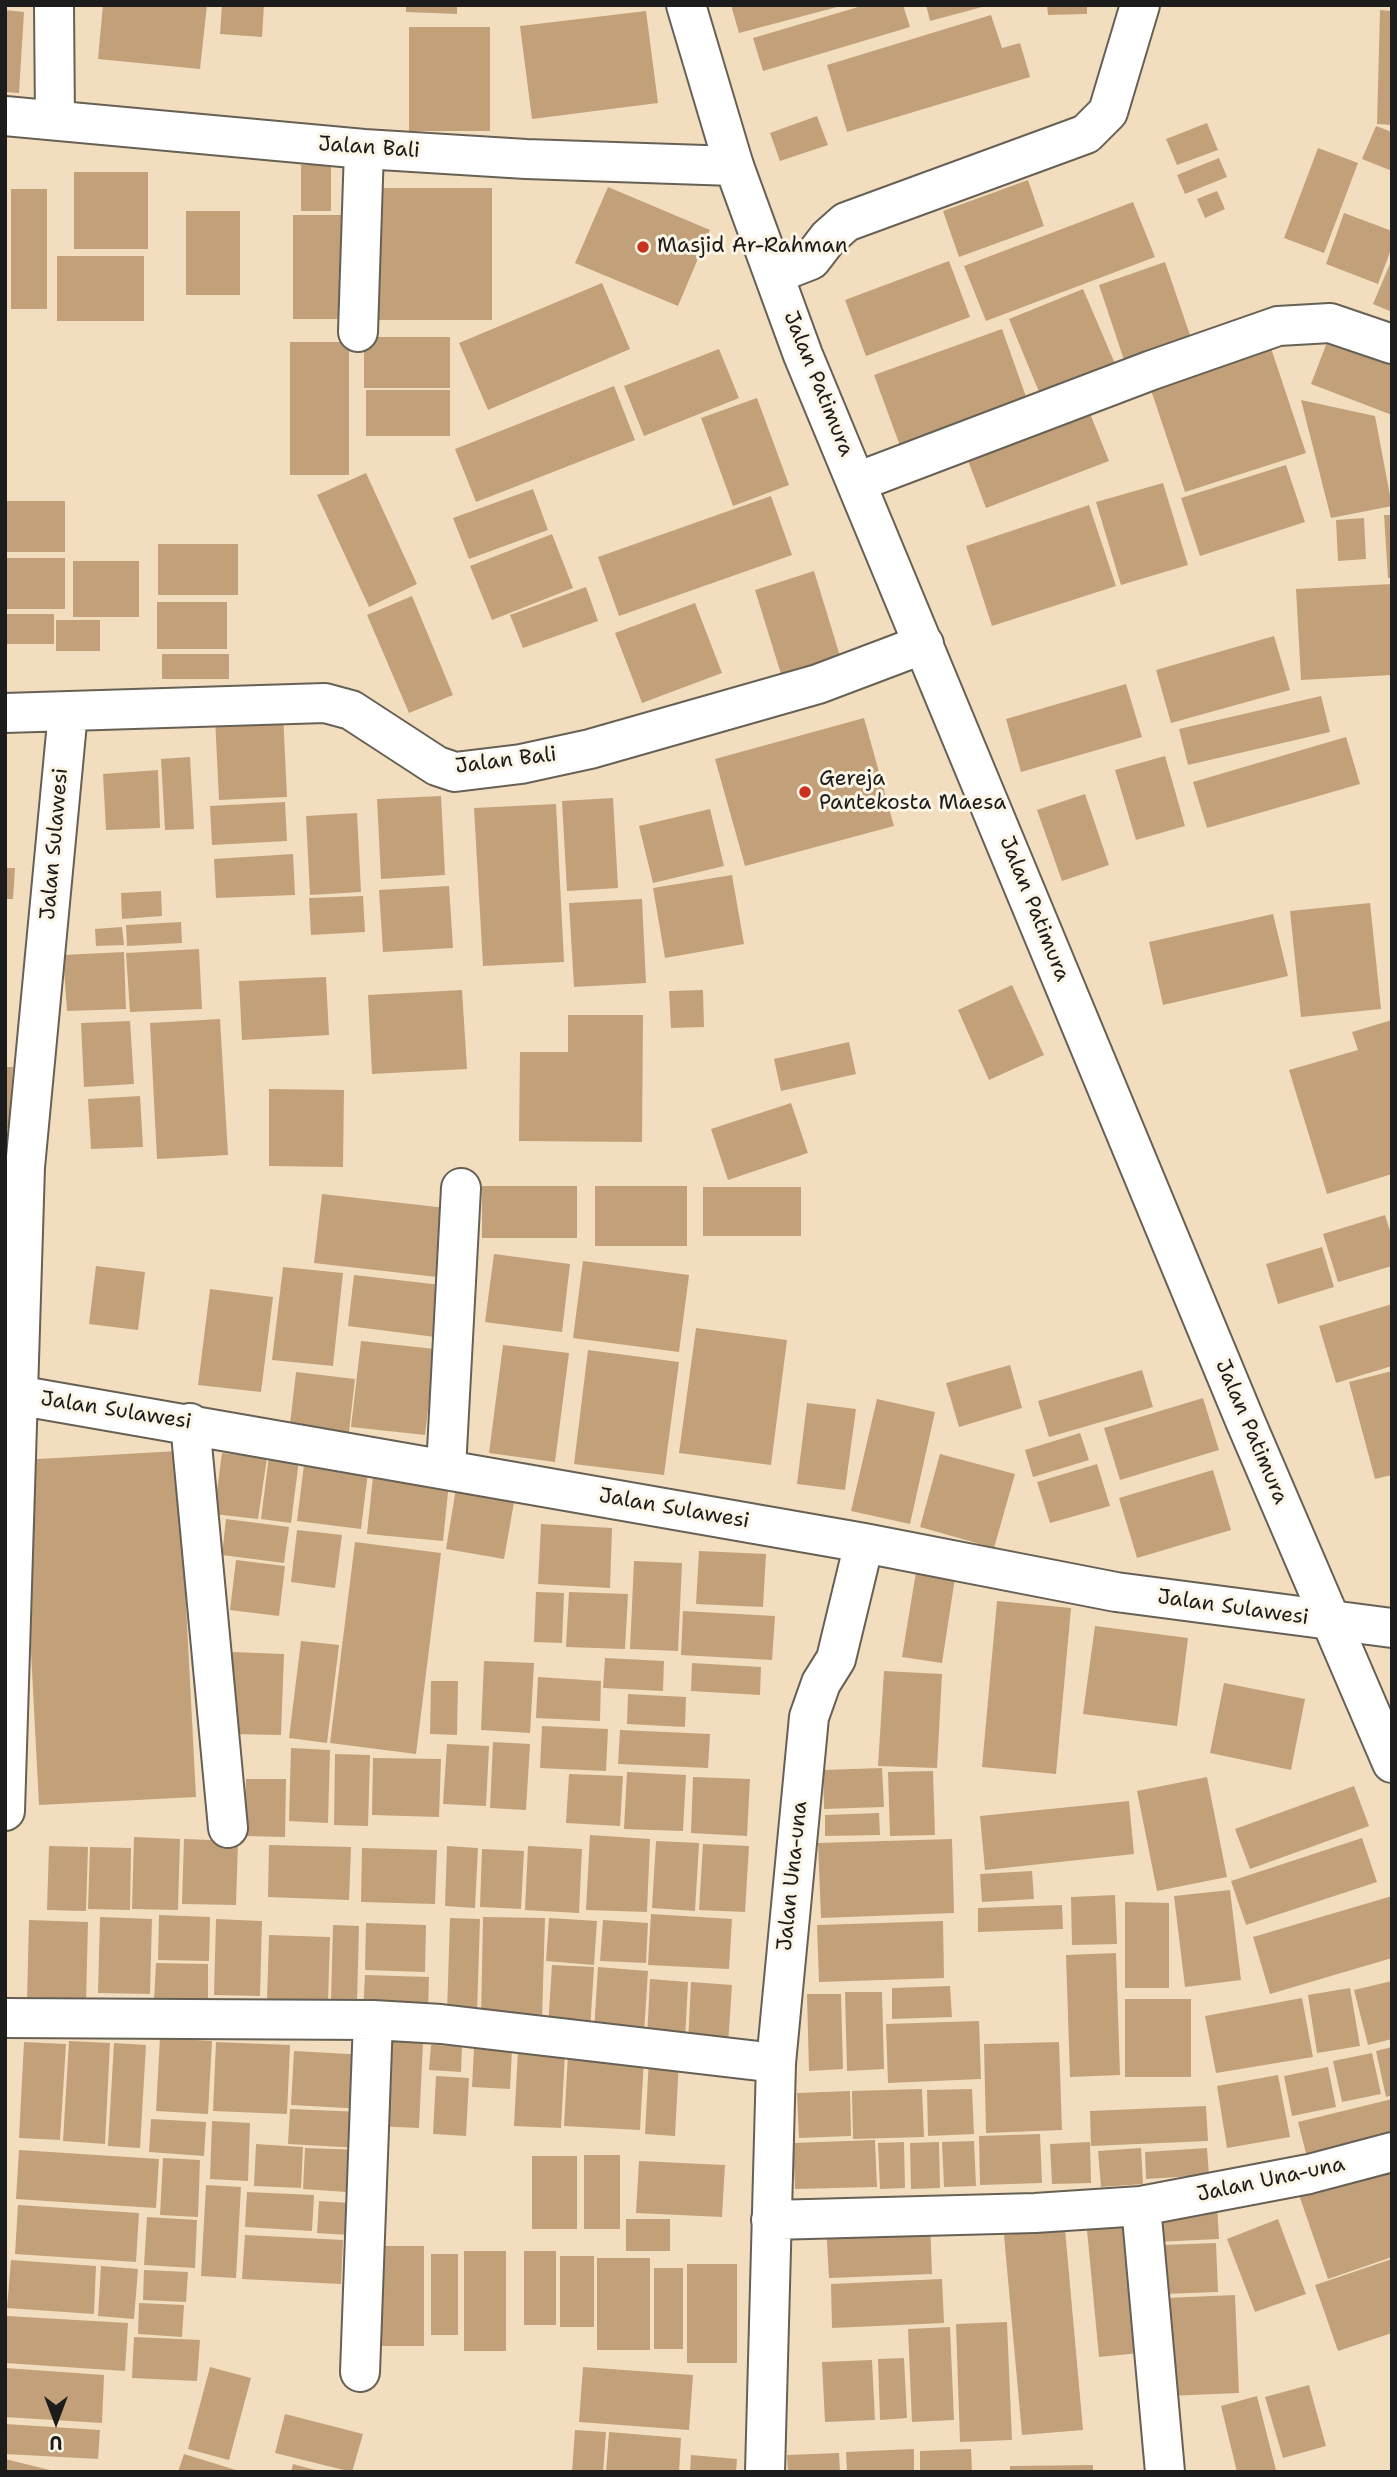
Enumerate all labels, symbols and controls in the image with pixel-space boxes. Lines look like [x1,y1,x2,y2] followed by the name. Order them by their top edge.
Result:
[317,132,421,164] street label: Jalan Bali
[657,234,848,260] place label: Masjid Ar-Rahman
[635,239,651,255] marker: Masjid Ar-Rahman
[777,308,859,460] street label: Jalan Patimura
[454,742,558,780] street label: Jalan Bali
[36,767,74,921] street label: Jalan Sulawesi
[819,767,1006,817] place label: Gereja Pantekosta Maesa
[797,784,813,800] marker: Gereja Pantekosta Maesa
[993,833,1075,985] street label: Jalan Patimura
[1209,1356,1293,1508] street label: Jalan Patimura
[39,1387,193,1435] street label: Jalan Sulawesi
[597,1483,751,1535] street label: Jalan Sulawesi
[1156,1585,1310,1631] street label: Jalan Sulawesi
[773,1800,813,1952] street label: Jalan Una-una
[1195,2152,1347,2208] street label: Jalan Una-una
[21,2386,91,2456] north arrow
[50,2430,63,2455] text: U

